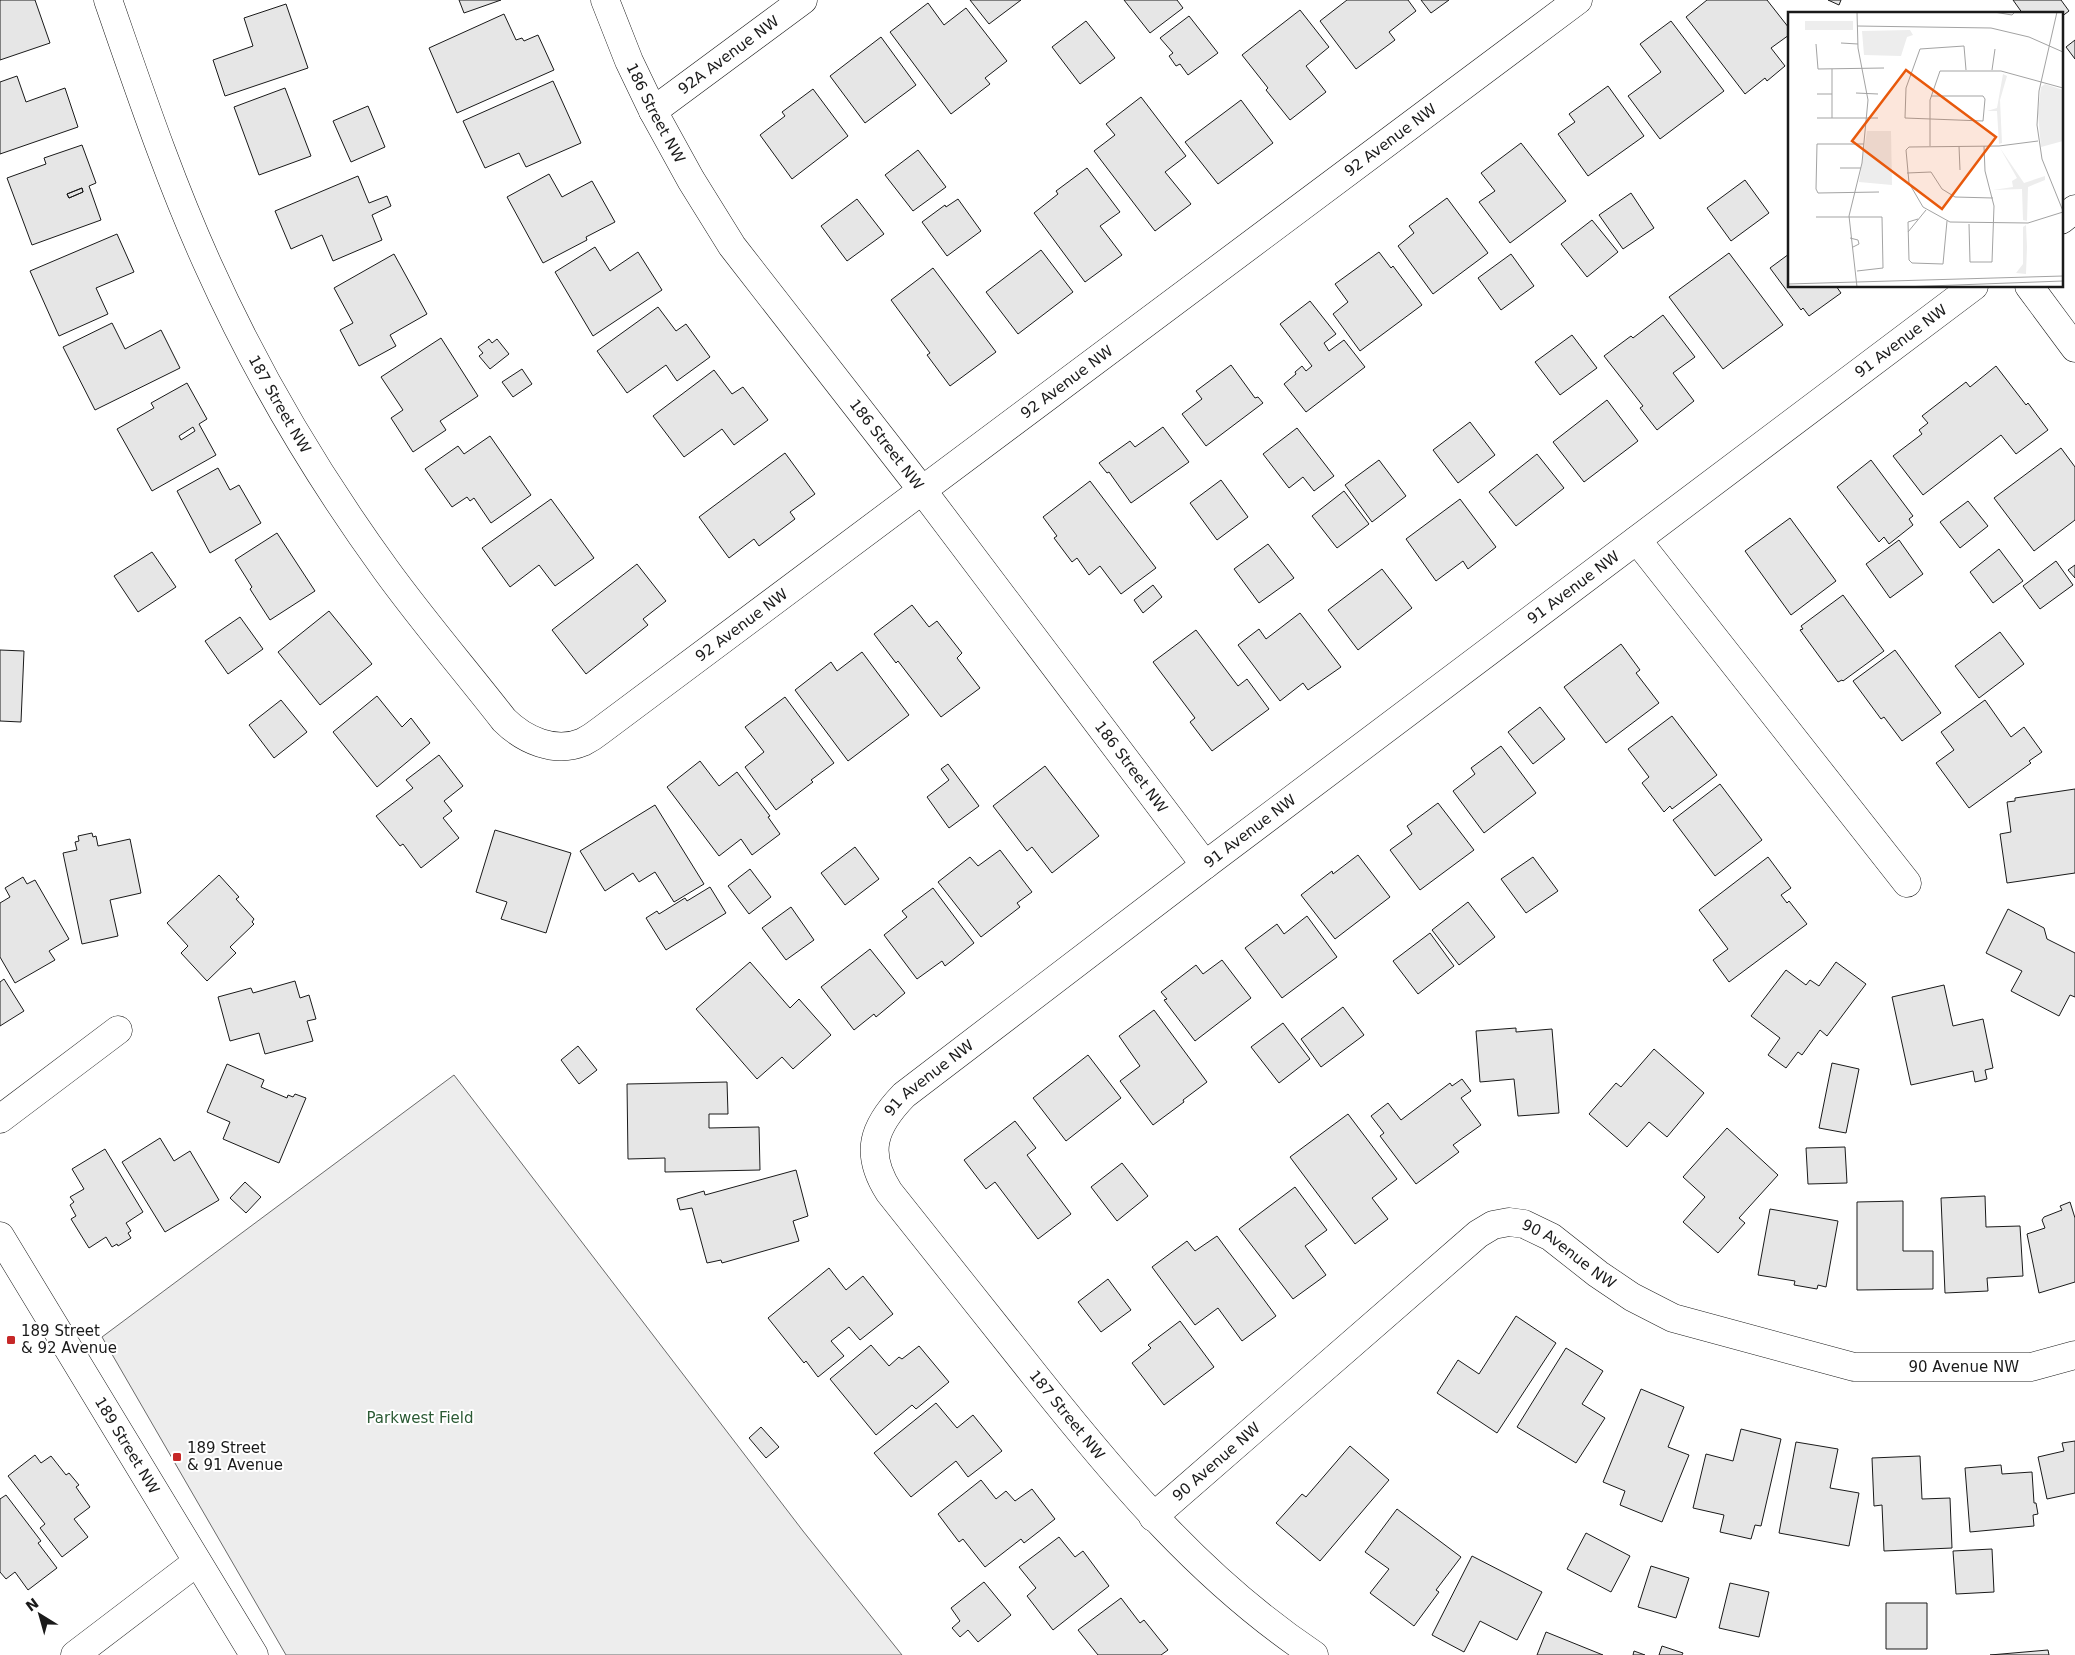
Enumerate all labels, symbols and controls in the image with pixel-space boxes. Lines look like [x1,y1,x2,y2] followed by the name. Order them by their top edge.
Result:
[675,12,783,98] street label: 92A Avenue NW
[1788,12,2062,288] inset map
[622,60,689,166] street label: 186 Street NW
[1341,100,1440,180] street label: 92 Avenue NW
[1851,300,1951,381] street label: 91 Avenue NW
[1017,342,1117,422] street label: 92 Avenue NW
[245,352,315,457] street label: 187 Street NW
[846,396,927,493] street label: 186 Street NW
[1524,547,1623,628] street label: 91 Avenue NW
[692,585,791,665] street label: 92 Avenue NW
[1091,718,1172,817] street label: 186 Street NW
[1200,791,1300,872] street label: 91 Avenue NW
[880,1036,977,1120] street label: 91 Avenue NW
[1519,1215,1619,1293] street label: 90 Avenue NW
[21,1322,117,1357] place label: 189 Street & 92 Avenue
[5,1334,17,1346] marker: 189 Street & 92 Avenue
[1908,1358,2019,1376] street label: 90 Avenue NW
[1025,1367,1109,1463] street label: 187 Street NW
[91,1394,163,1497] street label: 189 Street NW
[367,1409,474,1427] park label: Parkwest Field
[1169,1419,1264,1505] street label: 90 Avenue NW
[187,1439,283,1474] place label: 189 Street & 91 Avenue
[171,1451,183,1463] marker: 189 Street & 91 Avenue
[15,1590,65,1640] north arrow
[23,1595,42,1615] text: N

